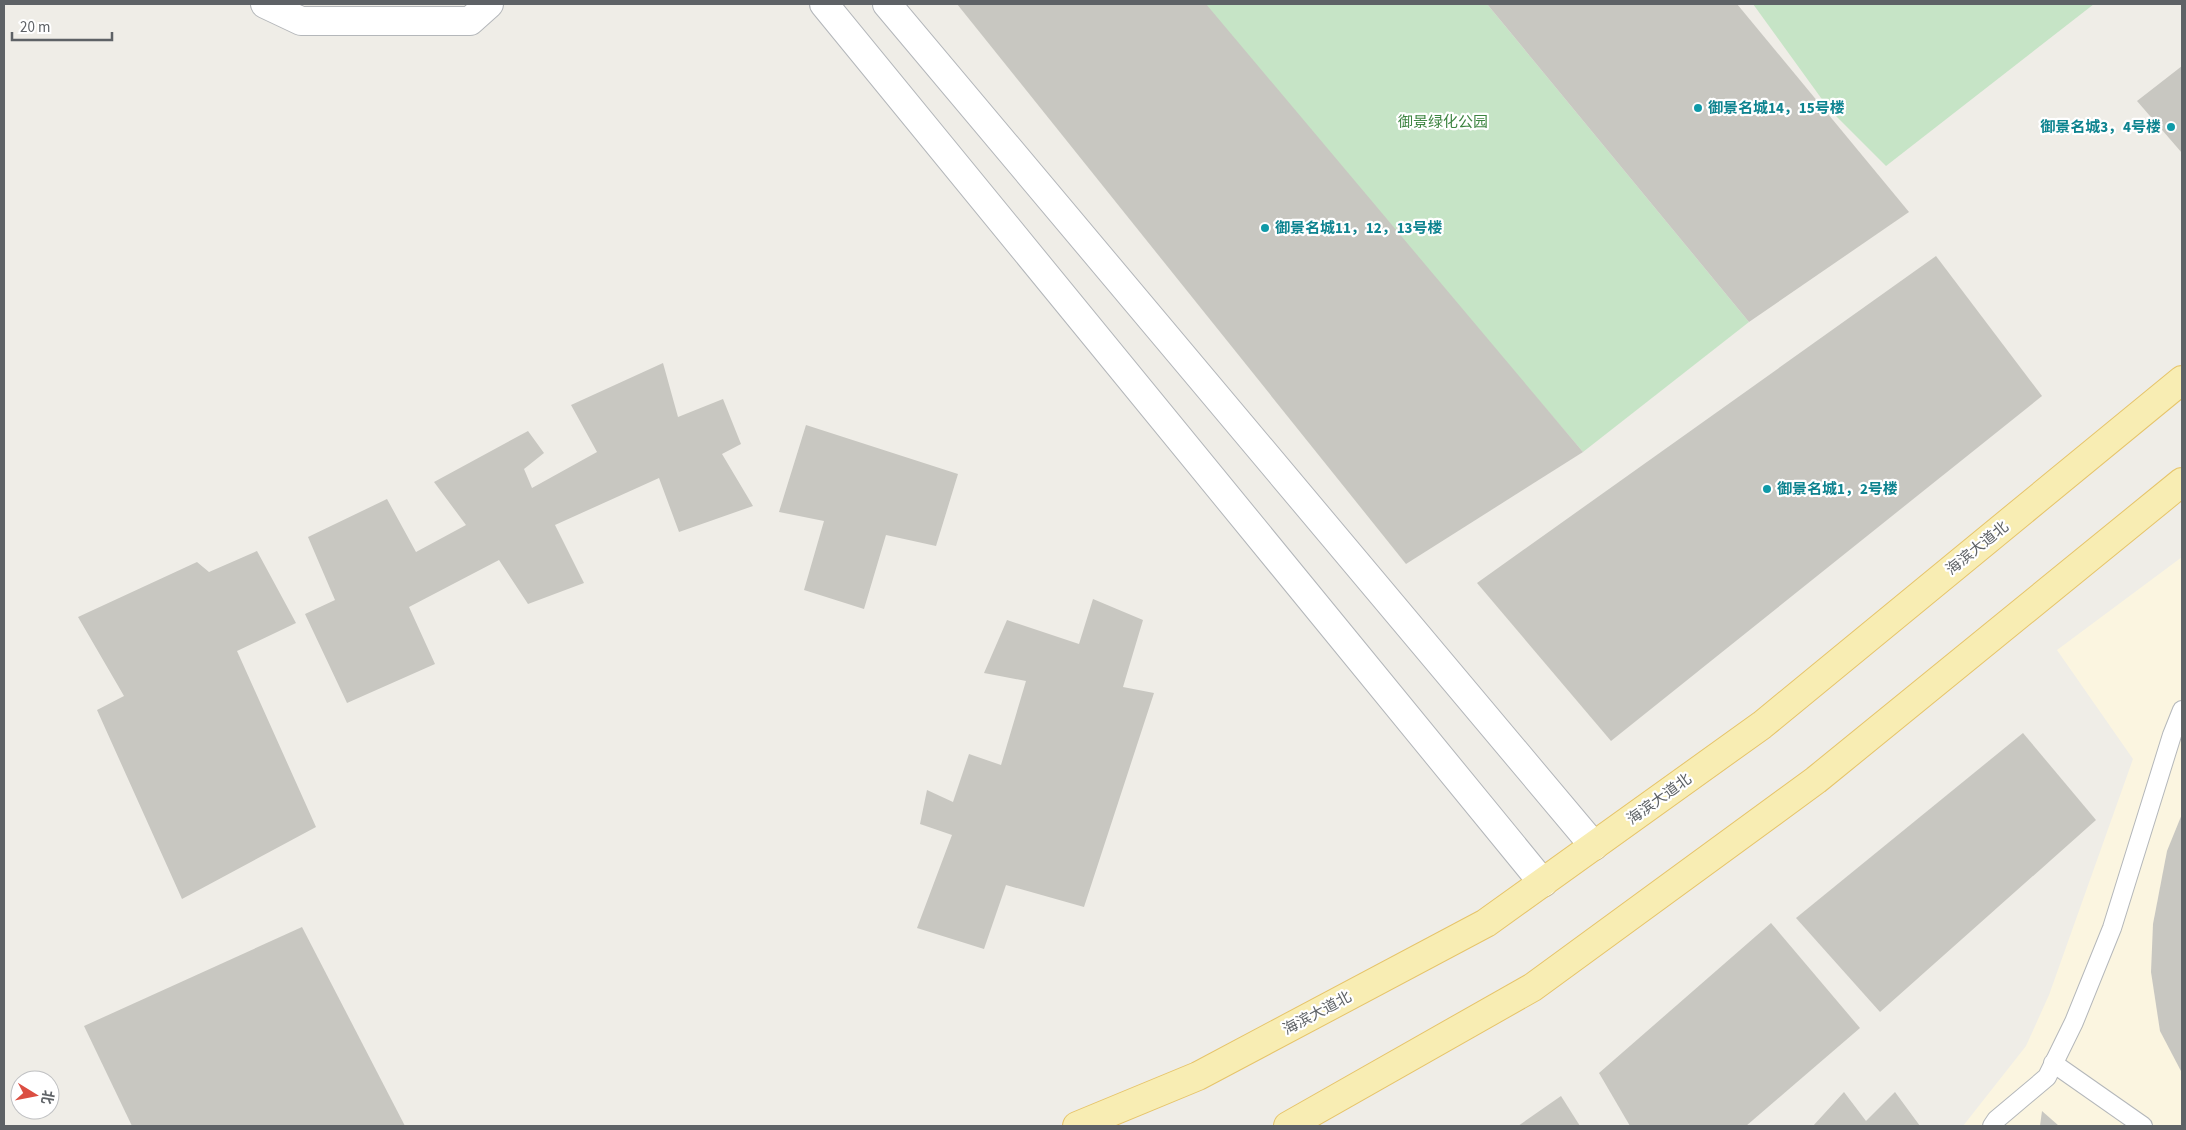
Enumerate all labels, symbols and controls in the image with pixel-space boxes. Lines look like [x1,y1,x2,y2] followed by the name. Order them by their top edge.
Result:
[12,10,112,42] scale bar
[20,17,50,38] text: 20 m
[1708,98,1845,119] place label: 御景名城14，15号楼
[1692,102,1704,114] marker: 御景名城14，15号楼
[1398,112,1488,133] park label: 御景绿化公园
[2040,117,2161,138] place label: 御景名城3，4号楼
[2165,121,2177,133] marker: 御景名城3，4号楼
[1275,218,1443,239] place label: 御景名城11，12，13号楼
[1259,222,1271,234] marker: 御景名城11，12，13号楼
[1777,479,1898,500] place label: 御景名城1，2号楼
[1761,483,1773,495] marker: 御景名城1，2号楼
[1942,517,2013,580] street label: 海滨大道北
[1623,769,1696,830] street label: 海滨大道北
[1279,987,1355,1040] street label: 海滨大道北
[10,1070,60,1120] north arrow
[36,1088,58,1106] text: 北

